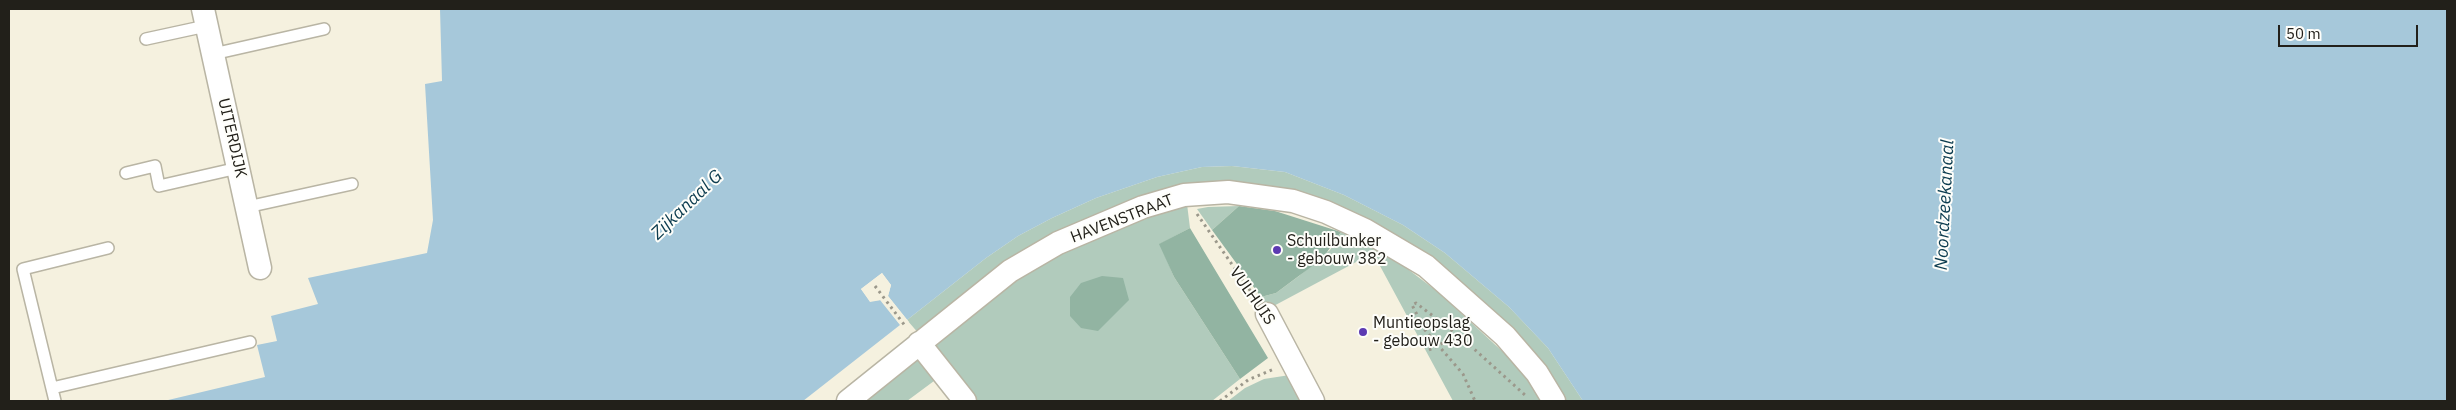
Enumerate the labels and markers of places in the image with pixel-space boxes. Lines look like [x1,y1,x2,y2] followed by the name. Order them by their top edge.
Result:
[1287,231,1386,269] place label: Schuilbunker - gebouw 382
[1271,244,1283,256] marker: Schuilbunker - gebouw 382
[1373,313,1472,351] place label: Muntieopslag - gebouw 430
[1357,326,1369,338] marker: Muntieopslag - gebouw 430

